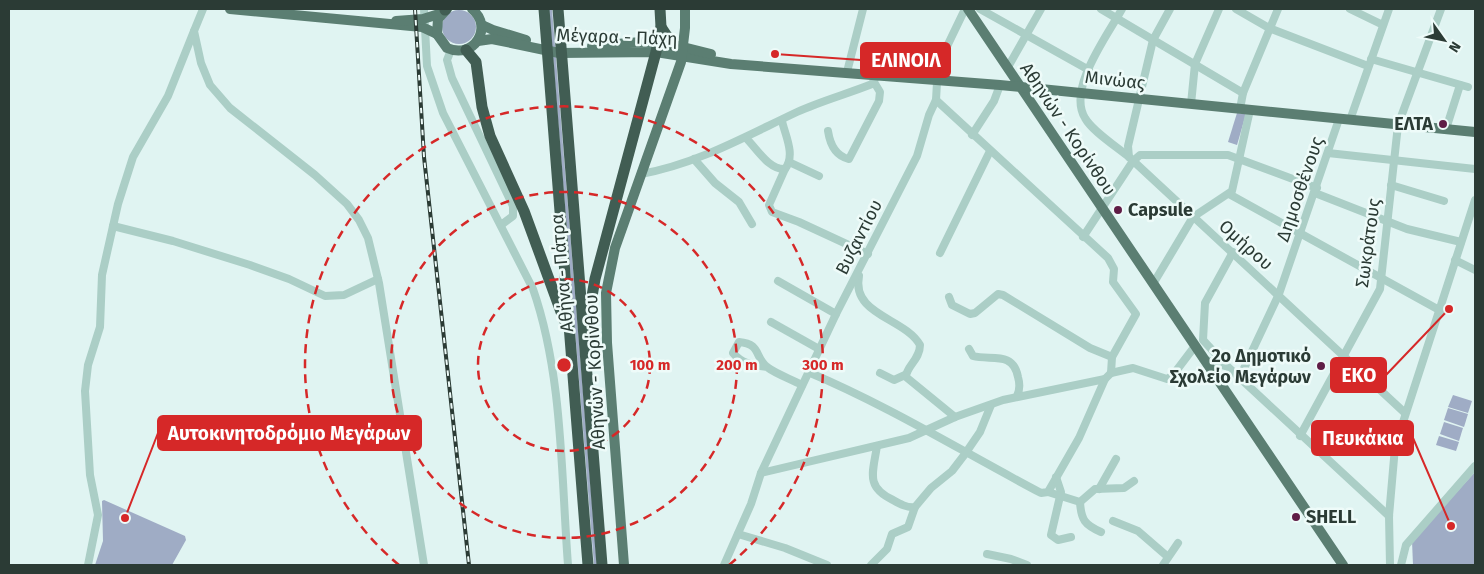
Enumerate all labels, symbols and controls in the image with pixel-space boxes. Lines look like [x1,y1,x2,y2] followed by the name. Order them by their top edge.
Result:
[1419,15,1469,65] north arrow
[556,24,678,50] street label: Μέγαρα - Πάχη
[1445,38,1464,55] text: N
[861,43,950,77] callout: ΕΛΙΝΟΙΛ
[871,49,941,72] text: ΕΛΙΝΟΙΛ
[1015,58,1121,200] street label: Αθηνών - Κορίνθου
[1084,66,1147,94] street label: Μινώας
[1394,113,1433,135] place label: ΕΛΤΑ
[1437,118,1449,130] marker: ΕΛΤΑ
[1272,133,1328,244] street label: Δημοσθένους
[831,196,887,278] street label: Βυζαντίου
[1351,196,1385,289] street label: Σωκράτους
[1128,199,1193,221] place label: Capsule
[1112,204,1124,216] marker: Capsule
[546,213,578,333] street label: Αθήνα - Πάτρα
[1214,215,1278,275] street label: Ομήρου
[580,294,610,450] street label: Αθηνών - Κορίνθου
[1170,345,1312,388] place label: 2ο Δημοτικό Σχολείο Μεγάρων
[555,356,573,374] centre of rings
[630,356,670,374] text: 100 m
[716,356,758,374] text: 200 m
[801,356,844,374] text: 300 m
[1331,358,1386,392] callout: EKO
[1315,360,1327,372] marker: 2ο Δημοτικό Σχολείο Μεγάρων
[1342,364,1376,387] text: EKO
[158,416,421,450] callout: Αυτοκινητοδρόμιο Μεγάρων
[1312,421,1413,455] callout: Πευκάκια
[167,422,411,445] text: Αυτοκινητοδρόμιο Μεγάρων
[1322,427,1404,450] text: Πευκάκια
[1306,506,1356,528] place label: SHELL
[1290,511,1302,523] marker: SHELL

